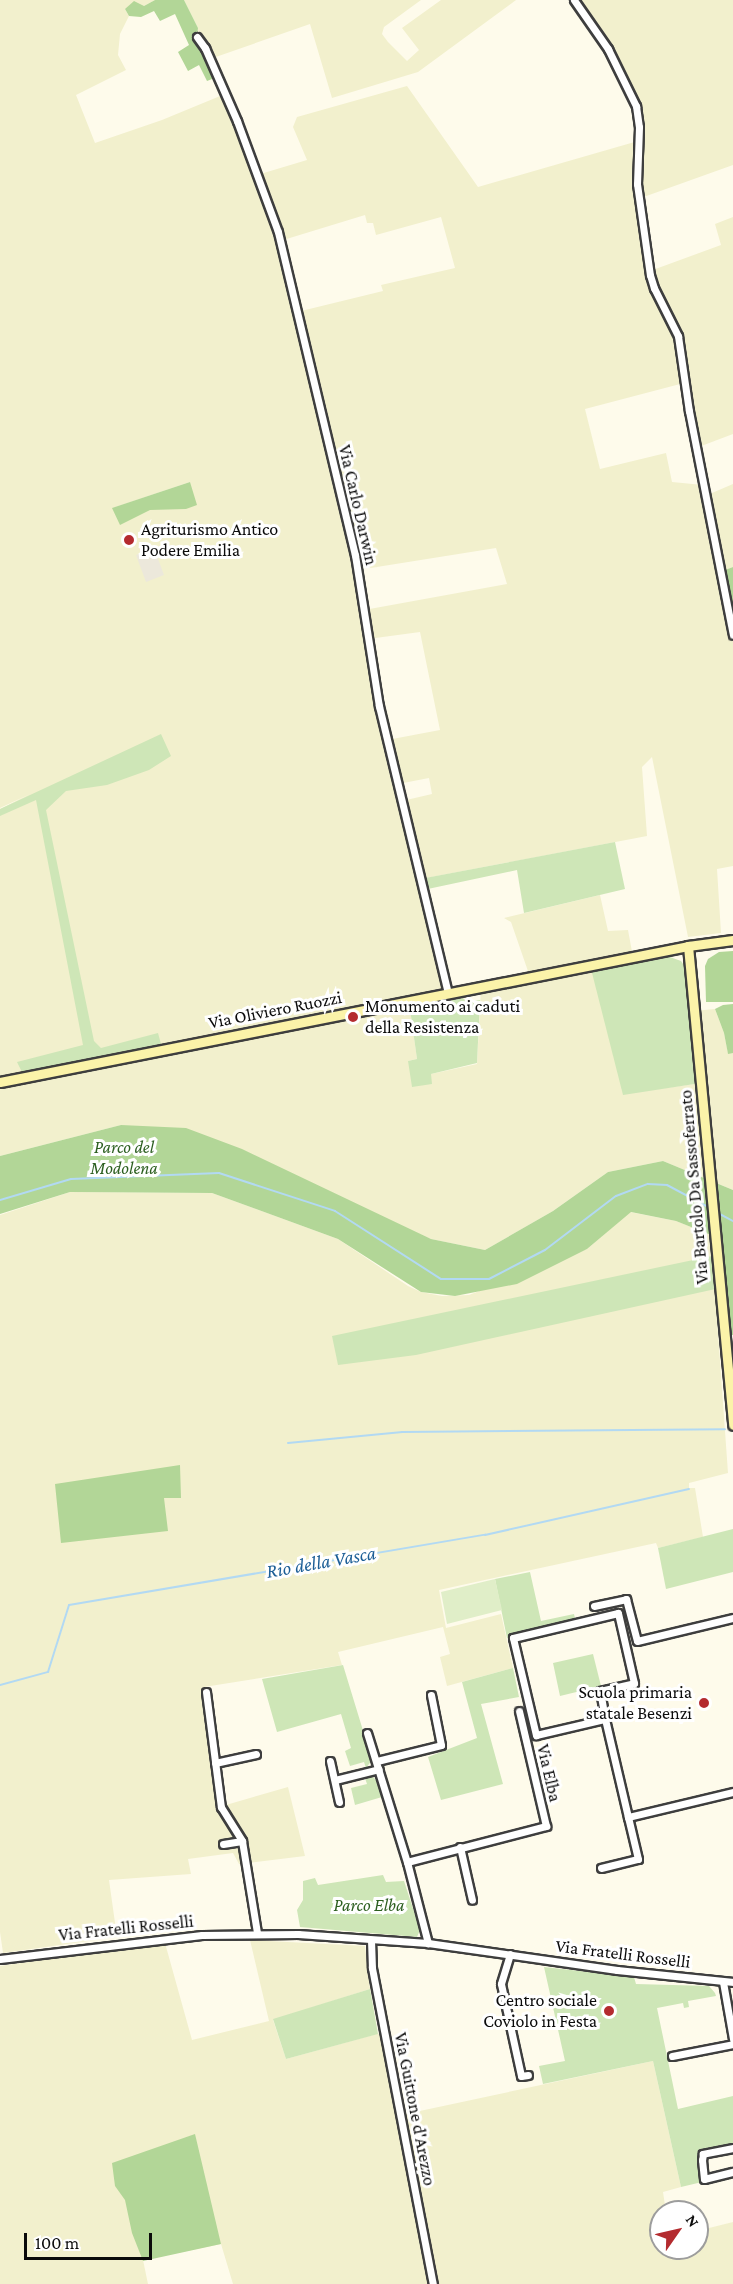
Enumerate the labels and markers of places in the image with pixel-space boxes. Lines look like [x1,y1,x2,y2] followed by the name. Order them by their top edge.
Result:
[141,519,278,562] place label: Agriturismo Antico Podere Emilia
[122,533,136,547] marker: Agriturismo Antico Podere Emilia
[365,996,520,1038] place label: Monumento ai caduti della Resistenza
[346,1010,360,1024] marker: Monumento ai caduti della Resistenza
[578,1682,692,1724] place label: Scuola primaria statale Besenzi
[697,1696,711,1710] marker: Scuola primaria statale Besenzi
[483,1990,597,2032] place label: Centro sociale Coviolo in Festa
[602,2004,616,2018] marker: Centro sociale Coviolo in Festa

